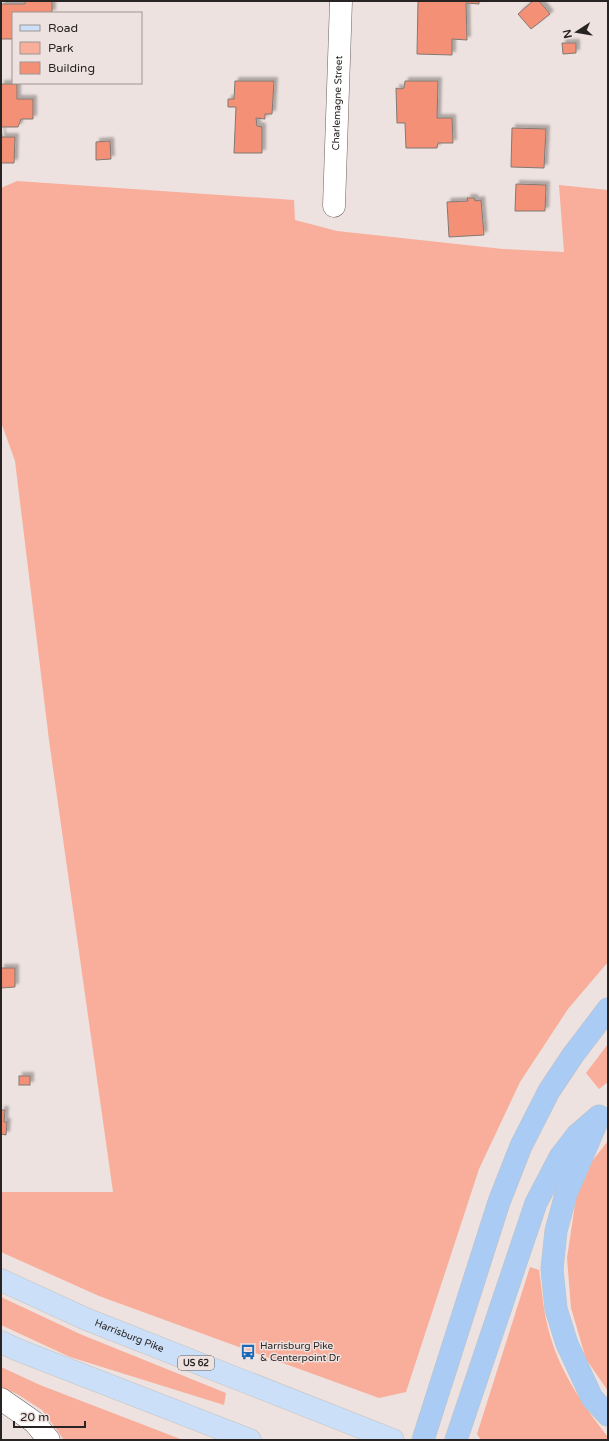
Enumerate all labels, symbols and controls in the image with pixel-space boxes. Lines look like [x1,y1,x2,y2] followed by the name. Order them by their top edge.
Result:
[12,12,142,84] legend
[557,12,597,52] north arrow
[48,21,78,35] text: Road
[560,28,575,40] text: N
[48,41,74,55] text: Park
[330,55,345,151] street label: Charlemagne Street
[48,61,95,75] text: Building
[93,1317,166,1355] street label: Harrisburg Pike
[260,1340,340,1364] place label: Harrisburg Pike & Centerpoint Dr
[239,1343,257,1361] bus stop icon: Harrisburg Pike & Centerpoint Dr
[178,1356,214,1370] road number: US 62
[14,1403,85,1429] scale bar
[20,1410,49,1424] text: 20 m

